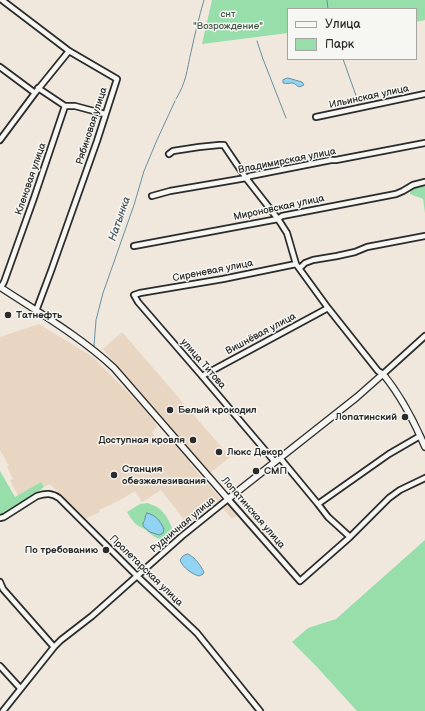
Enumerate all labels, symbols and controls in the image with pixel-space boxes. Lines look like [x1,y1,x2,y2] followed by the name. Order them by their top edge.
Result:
[193,8,263,32] park label: снт "Возрождение"
[287,8,417,60] legend
[325,17,361,32] text: Улица
[325,37,354,52] text: Парк
[328,83,410,111] street label: Ильинская улица
[74,86,110,166] street label: Рябиновая улица
[13,141,49,217] street label: Кленовая улица
[237,146,337,176] street label: Владимирская улица
[232,192,326,224] street label: Мироновская улица
[106,195,134,243] water label: Натынка
[172,257,254,285] street label: Сиреневая улица
[16,309,62,321] place label: Татнефть
[3,310,13,320] marker: Татнефть
[224,310,298,358] street label: Вишнёвая улица
[178,336,228,392] street label: улица Титова
[178,404,257,416] place label: Белый крокодил
[165,405,175,415] marker: Белый крокодил
[335,411,397,423] place label: Лопатинский
[400,412,410,422] marker: Лопатинский
[98,434,185,446] place label: Доступная кровля
[188,435,198,445] marker: Доступная кровля
[227,446,283,458] place label: Люкс Декор
[214,447,224,457] marker: Люкс Декор
[122,463,206,486] place label: Станция обезжелезивания
[264,465,287,477] place label: СМП
[251,466,261,476] marker: СМП
[109,470,119,480] marker: Станция обезжелезивания
[219,475,287,551] street label: Лопатинская улица
[148,494,218,556] street label: Рудничная улица
[107,533,185,609] street label: Пролетарская улица
[25,544,98,556] place label: По требованию
[101,545,111,555] marker: По требованию

